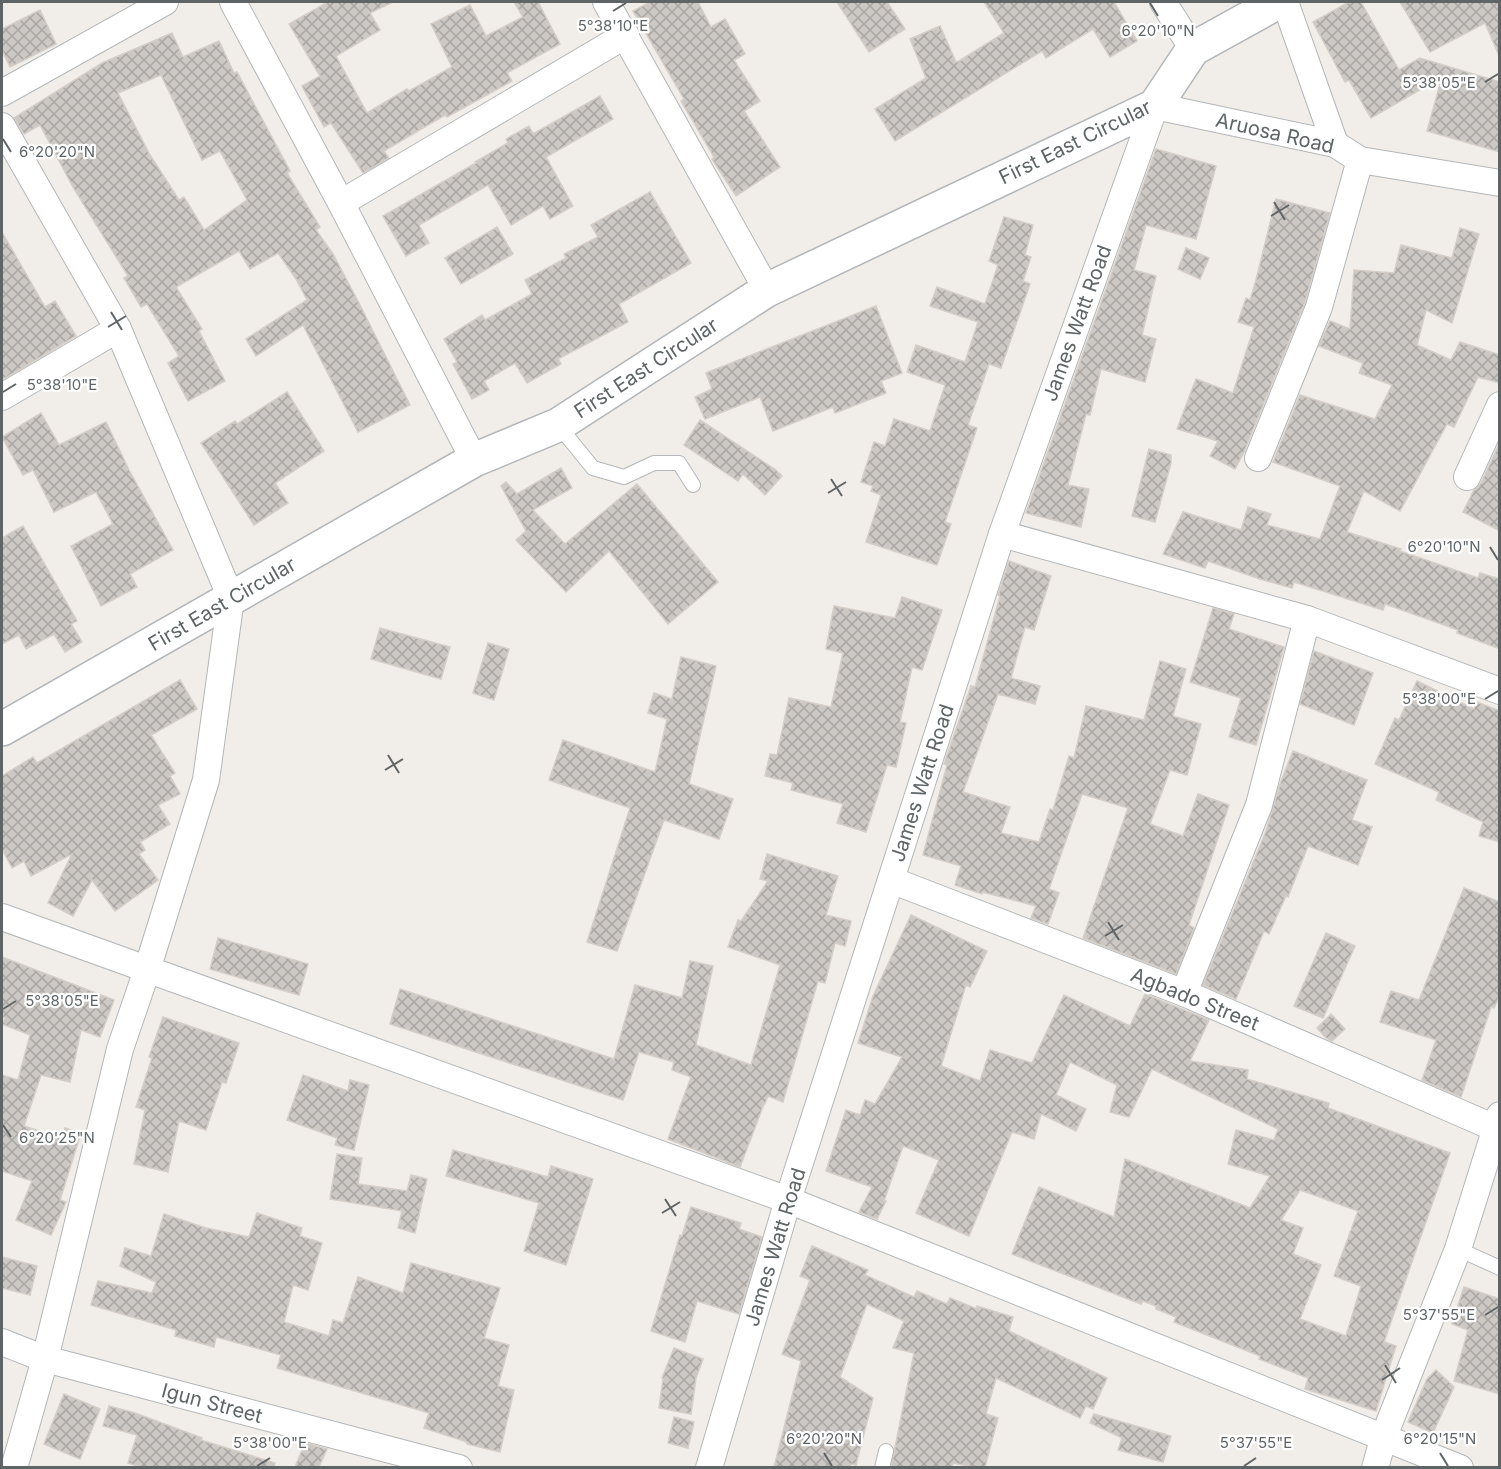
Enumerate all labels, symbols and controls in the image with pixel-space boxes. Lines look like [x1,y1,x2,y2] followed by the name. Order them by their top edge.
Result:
[578,16,648,35] text: 5°38'10"E
[1121,21,1195,40] text: 6°20'10"N
[1402,73,1476,92] text: 5°38'05"E
[995,95,1155,189] street label: First East Circular
[1213,108,1337,158] street label: Aruosa Road
[19,142,95,161] text: 6°20'20"N
[1038,242,1116,404] street label: James Watt Road
[570,312,723,423] street label: First East Circular
[27,375,97,394] text: 5°38'10"E
[1407,537,1481,556] text: 6°20'10"N
[144,552,300,656] street label: First East Circular
[1402,689,1476,708] text: 5°38'00"E
[885,701,959,865] street label: James Watt Road
[1127,962,1263,1036] street label: Agbado Street
[25,991,99,1010] text: 5°38'05"E
[19,1128,95,1147] text: 6°20'25"N
[739,1165,811,1329] street label: James Watt Road
[1403,1305,1475,1324] text: 5°37'55"E
[159,1378,265,1428] street label: Igun Street
[786,1429,862,1448] text: 6°20'20"N
[1404,1429,1476,1448] text: 6°20'15"N
[233,1433,307,1452] text: 5°38'00"E
[1220,1433,1292,1452] text: 5°37'55"E

